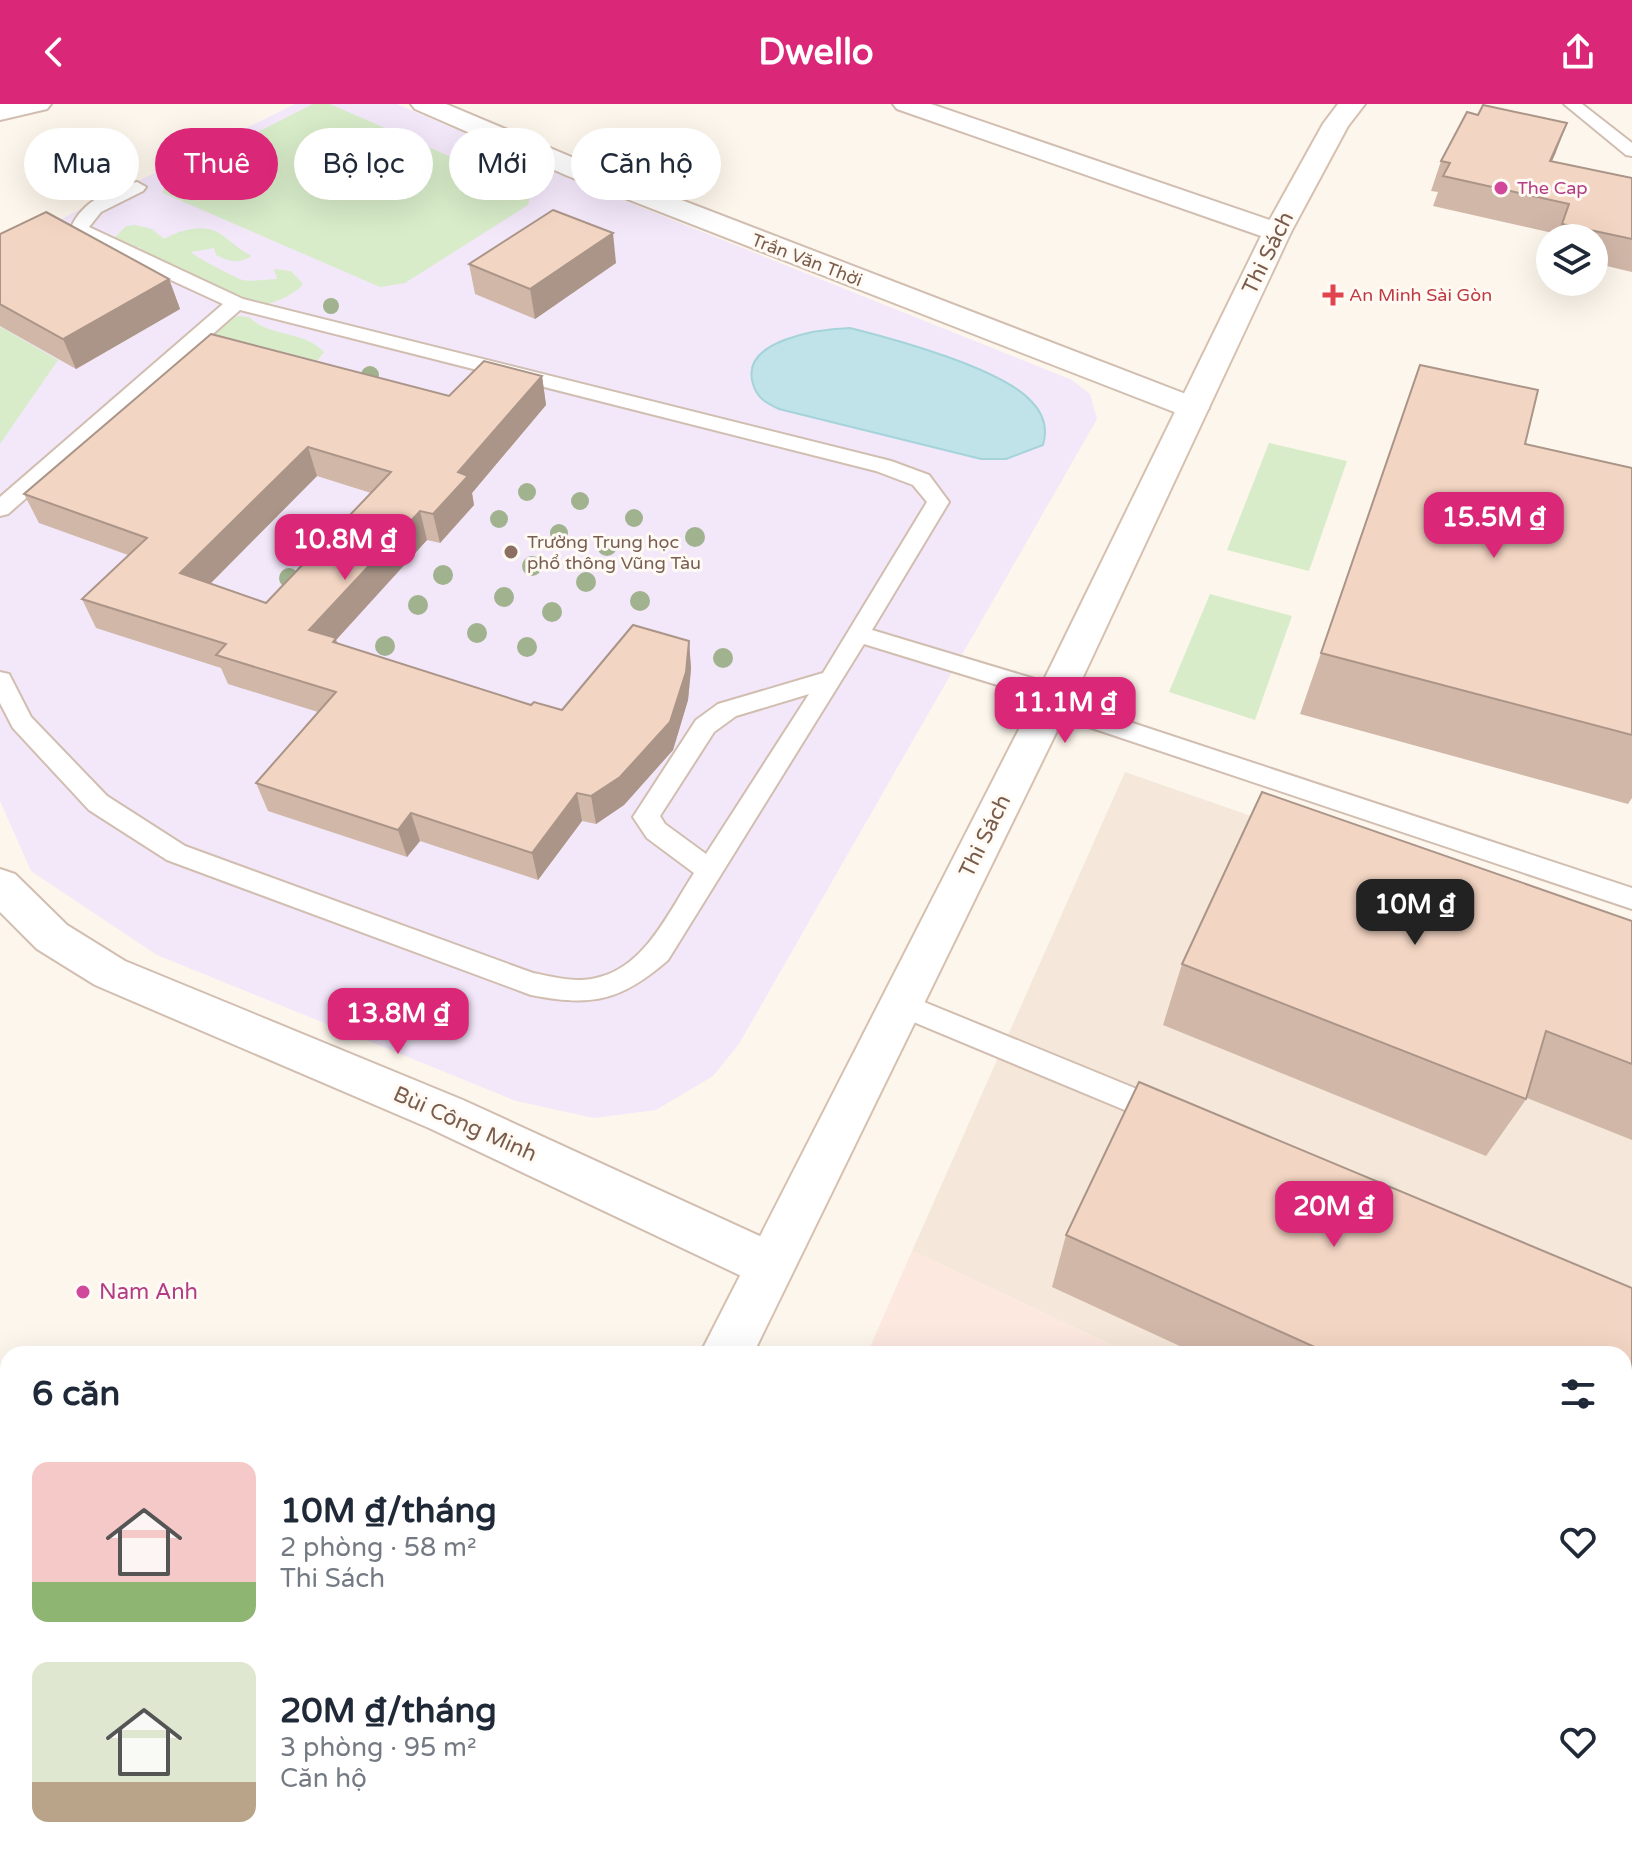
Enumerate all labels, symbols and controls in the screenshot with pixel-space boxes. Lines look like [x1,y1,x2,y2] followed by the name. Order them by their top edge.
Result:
[32,30,76,74] icon: back
[1556,30,1600,74] icon: share
[758,31,874,74] text: Dwello
[24,128,139,200] chip: Mua
[155,128,278,200] chip: Thuê
[294,128,433,200] chip: Bộ lọc
[449,128,555,200] chip: Mới
[571,128,721,200] chip: Căn hộ
[1517,177,1588,199] place label: The Cap
[1492,179,1510,197] marker: The Cap
[1237,207,1299,299] street label: Thi Sách
[1536,224,1608,296] map controls
[1536,224,1608,296] button: layers
[748,229,866,291] street label: Trần Văn Thời
[1349,284,1492,306] place label: An Minh Sài Gòn
[1324,286,1342,304] marker: An Minh Sài Gòn
[1420,492,1568,560] pin: 15.5M ₫
[1442,502,1546,533] text: 15.5M ₫
[271,514,419,582] pin: 10.8M ₫
[293,524,397,555] text: 10.8M ₫
[527,531,701,574] place label: Trường Trung học phổ thông Vũng Tàu
[502,543,520,561] marker: Trường Trung học phổ thông Vũng Tàu
[991,677,1139,745] pin: 11.1M ₫
[1013,687,1117,718] text: 11.1M ₫
[954,790,1016,882] street label: Thi Sách
[1359,879,1471,947] pin: 10M ₫
[1374,889,1456,920] text: 10M ₫
[324,988,472,1056] pin: 13.8M ₫
[346,998,450,1029] text: 13.8M ₫
[389,1081,541,1167] street label: Bùi Công Minh
[1278,1181,1390,1249] pin: 20M ₫
[1293,1191,1375,1222] text: 20M ₫
[99,1279,198,1305] place label: Nam Anh
[74,1283,92,1301] marker: Nam Anh
[1556,1372,1600,1416] icon: filters
[32,1374,120,1415] text: 6 căn
[280,1491,497,1532] text: 10M ₫/tháng
[96,1494,192,1590] icon: home
[1556,1520,1600,1564] icon: heart
[280,1532,477,1563] text: 2 phòng · 58 m²
[280,1563,385,1594] text: Thi Sách
[280,1691,497,1732] text: 20M ₫/tháng
[96,1694,192,1790] icon: home
[1556,1720,1600,1764] icon: heart
[280,1732,477,1763] text: 3 phòng · 95 m²
[280,1763,367,1794] text: Căn hộ

